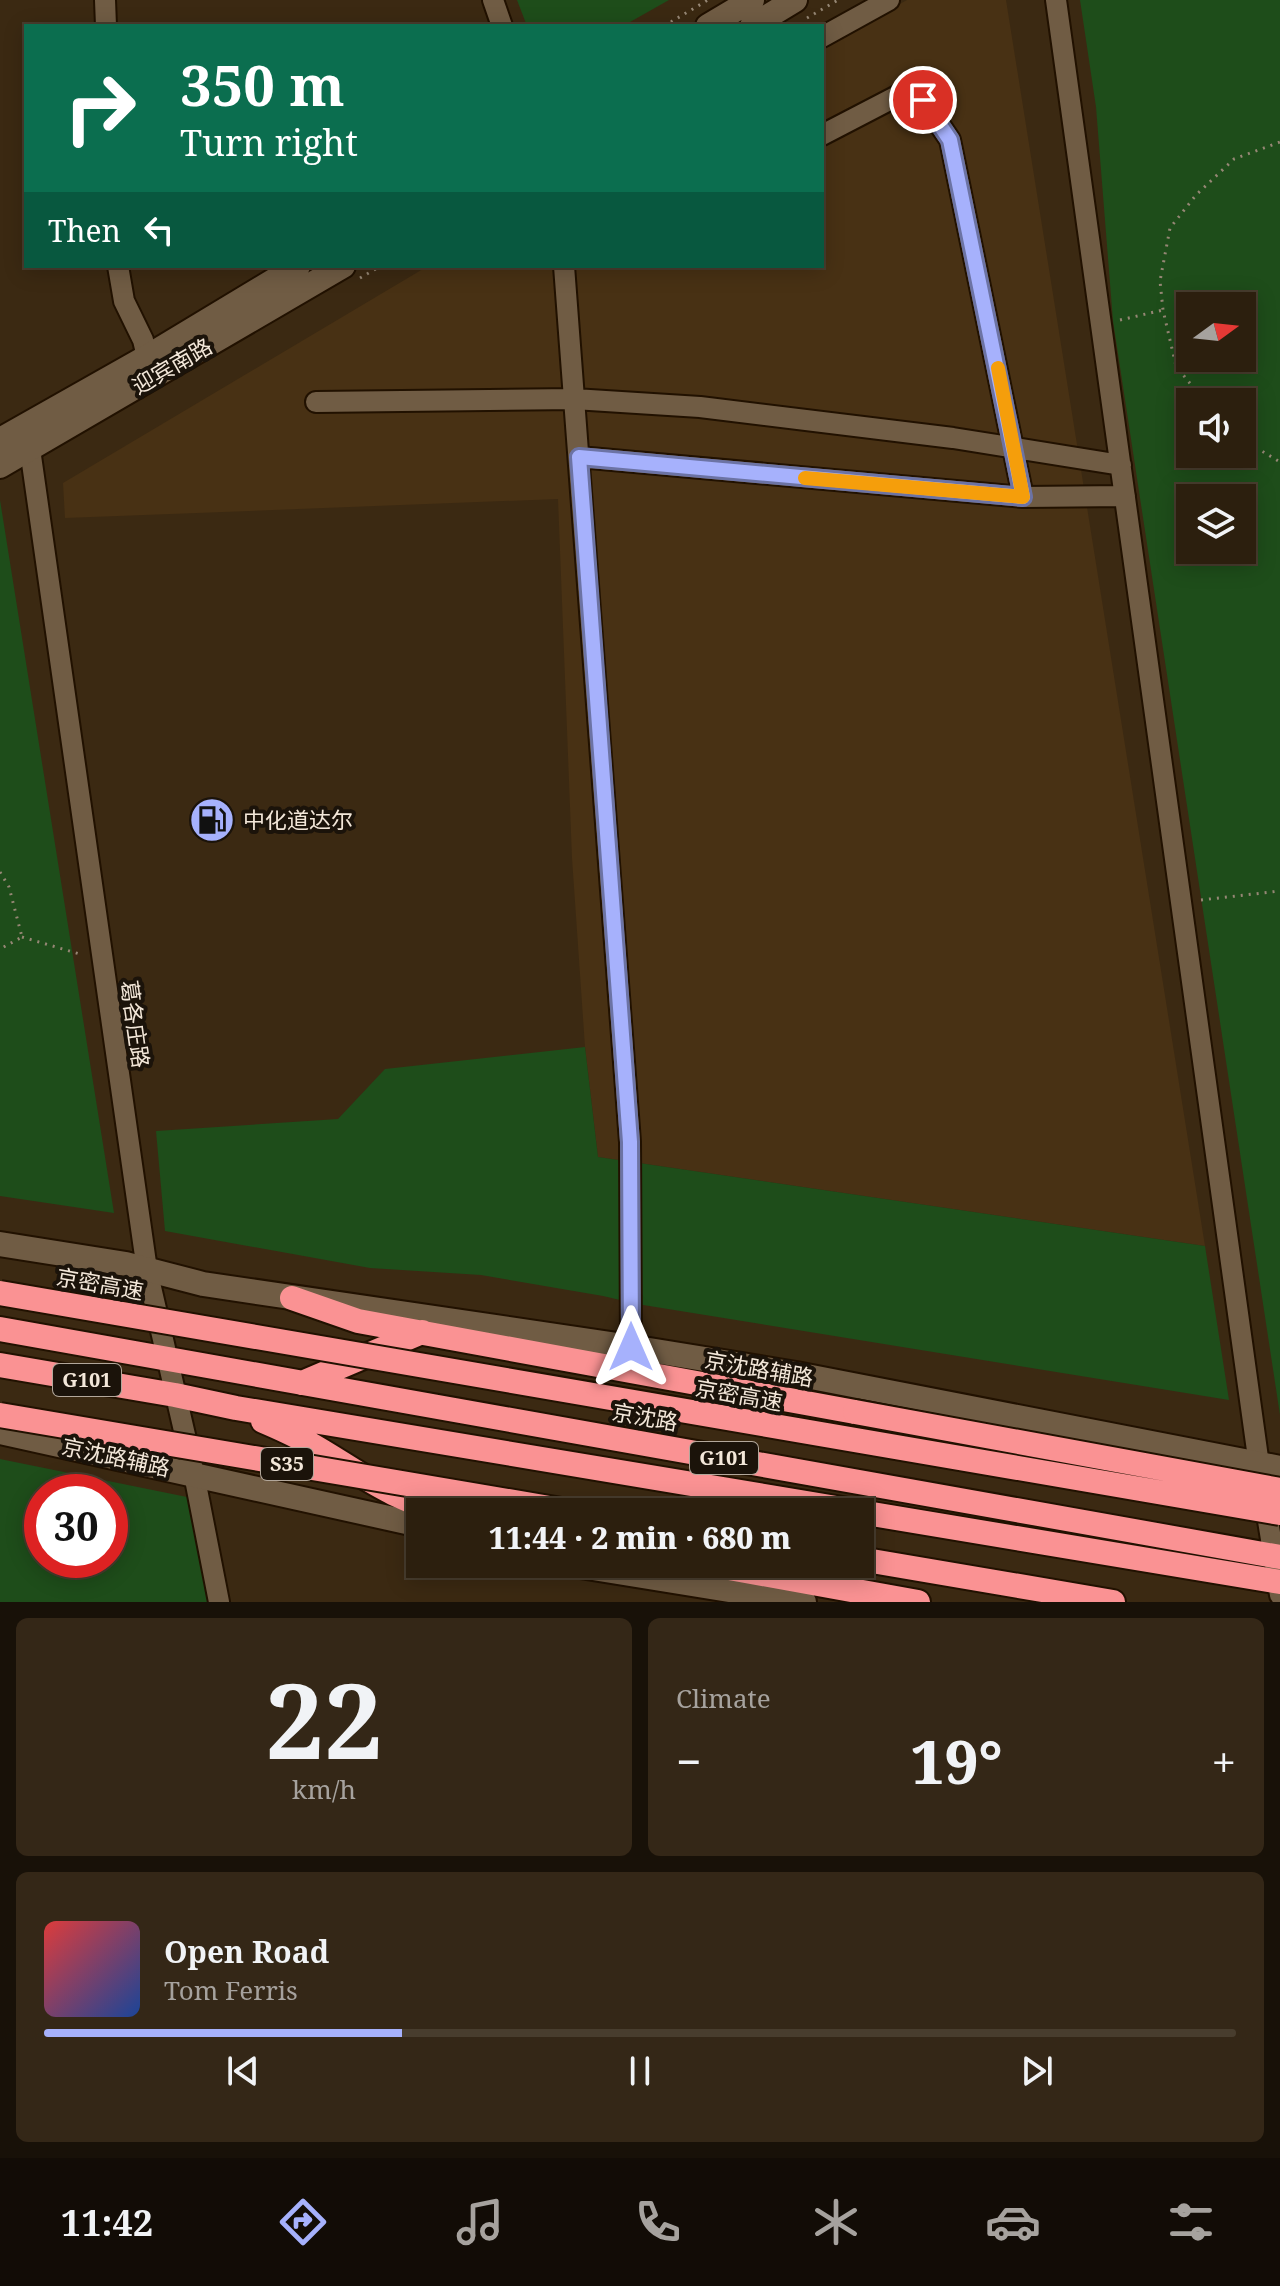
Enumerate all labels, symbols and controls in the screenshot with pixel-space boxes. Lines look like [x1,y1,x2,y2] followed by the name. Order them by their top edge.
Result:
[180,46,345,122] text: 350 m
[48,56,152,160] icon: right
[889,66,957,134] pin
[901,78,945,122] icon: arrive
[180,118,358,167] text: Turn right
[137,208,181,252] icon: left
[48,210,121,251] text: Then
[1176,292,1256,372] north arrow
[1176,292,1256,564] map controls
[126,330,217,400] street label: 迎宾南路
[1176,388,1256,468] button: sound
[1176,484,1256,564] button: layers
[188,796,236,844] fuel station icon: 中化道达尔
[243,804,353,834] place label: 中化道达尔
[115,978,157,1070] street label: 葛各庄路
[54,1261,146,1305] street label: 京密高速
[589,1305,673,1389] position arrow
[702,1344,816,1392] street label: 京沈路辅路
[53,1364,121,1396] road number: G101
[693,1372,785,1416] street label: 京密高速
[610,1396,680,1437] street label: 京沈路
[59,1430,173,1482] street label: 京沈路辅路
[690,1442,758,1474] road number: G101
[261,1448,313,1480] road number: S35
[24,1474,128,1578] speed limit sign: 30
[489,1517,791,1558] text: 11:44 · 2 min · 680 m
[265,1648,383,1789] text: 22
[676,1680,771,1716] text: Climate
[910,1720,1002,1802] text: 19°
[676,1731,701,1791] text: −
[1211,1731,1236,1791] text: +
[292,1771,356,1807] text: km/h
[164,1931,329,1972] text: Open Road
[164,1972,298,2008] text: Tom Ferris
[221,2049,265,2093] icon: previous
[618,2049,662,2093] icon: pause
[1015,2049,1059,2093] icon: next
[275,2194,331,2250] icon: directions
[452,2194,508,2250] icon: music
[630,2194,686,2250] icon: phone
[808,2194,864,2250] icon: climate
[985,2194,1041,2250] icon: car
[1163,2194,1219,2250] icon: filters
[61,2198,153,2247] text: 11:42

